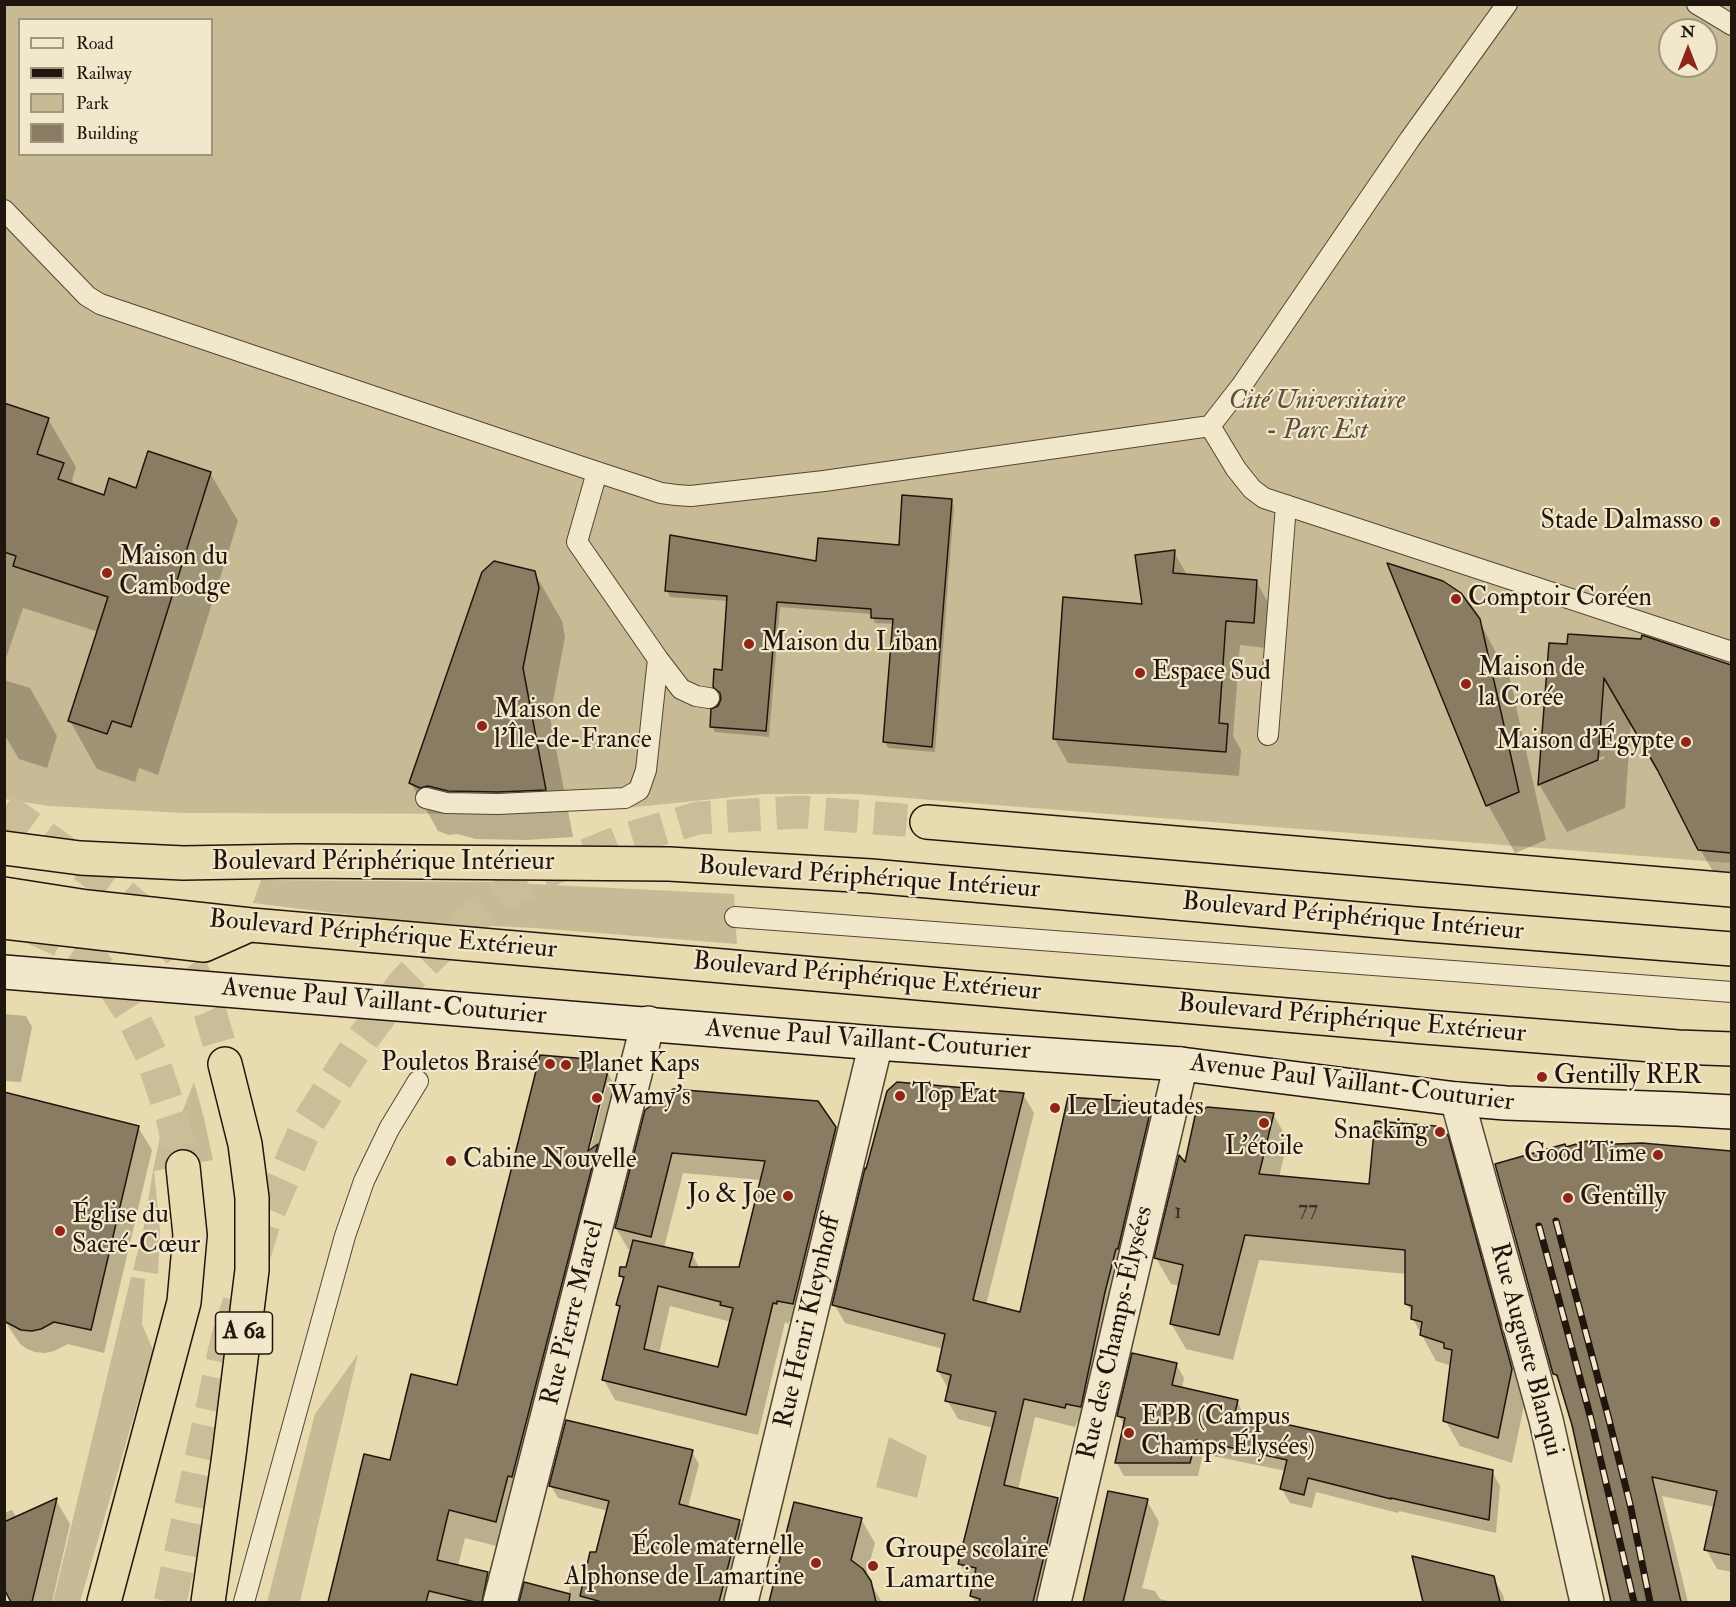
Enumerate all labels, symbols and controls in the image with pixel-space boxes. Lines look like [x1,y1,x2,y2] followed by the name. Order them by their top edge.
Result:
[18,18,213,156] legend
[1658,18,1718,78] north arrow
[1681,22,1695,42] text: N
[76,32,114,55] text: Road
[76,62,132,85] text: Railway
[76,92,109,115] text: Park
[76,122,138,145] text: Building
[1229,386,1405,448] park label: Cité Universitaire - Parc Est
[1541,506,1703,538] place label: Stade Dalmasso
[1708,515,1722,529] marker: Stade Dalmasso
[119,542,230,604] place label: Maison du Cambodge
[100,566,114,580] marker: Maison du Cambodge
[1468,583,1652,615] place label: Comptoir Coréen
[1449,592,1463,606] marker: Comptoir Coréen
[761,628,938,660] place label: Maison du Liban
[742,637,756,651] marker: Maison du Liban
[1478,653,1585,714] place label: Maison de la Corée
[1152,657,1271,689] place label: Espace Sud
[1133,666,1147,680] marker: Espace Sud
[1459,677,1473,691] marker: Maison de la Corée
[494,695,652,756] place label: Maison de l'Île-de-France
[475,719,489,733] marker: Maison de l'Île-de-France
[1496,726,1674,758] place label: Maison d'Égypte
[1679,735,1693,749] marker: Maison d'Égypte
[212,847,554,879] street label: Boulevard Périphérique Intérieur
[697,851,1041,907] street label: Boulevard Périphérique Intérieur
[1181,888,1525,948] street label: Boulevard Périphérique Intérieur
[208,905,558,967] street label: Boulevard Périphérique Extérieur
[692,947,1042,1009] street label: Boulevard Périphérique Extérieur
[220,973,548,1033] street label: Avenue Paul Vaillant-Couturier
[1177,989,1527,1051] street label: Boulevard Périphérique Extérieur
[704,1014,1032,1068] street label: Avenue Paul Vaillant-Couturier
[381,1048,538,1080] place label: Pouletos Braisé
[578,1049,700,1081] place label: Planet Kaps
[1188,1049,1516,1119] street label: Avenue Paul Vaillant-Couturier
[543,1057,557,1071] marker: Pouletos Braisé
[559,1058,573,1072] marker: Planet Kaps
[1554,1061,1701,1093] place label: Gentilly RER
[1535,1070,1549,1084] marker: Gentilly RER
[912,1080,997,1112] place label: Top Eat
[609,1082,691,1114] place label: Wamy's
[893,1089,907,1103] marker: Top Eat
[590,1091,604,1105] marker: Wamy's
[1067,1092,1204,1124] place label: Le Lieutades
[1048,1101,1062,1115] marker: Le Lieutades
[1257,1116,1271,1130] marker: L'étoile
[1333,1116,1428,1148] place label: Snacking
[1433,1125,1447,1139] marker: Snacking
[1225,1132,1303,1164] place label: L'étoile
[1524,1139,1646,1171] place label: Good Time
[463,1145,637,1177] place label: Cabine Nouvelle
[1651,1148,1665,1162] marker: Good Time
[444,1154,458,1168] marker: Cabine Nouvelle
[687,1180,776,1212] place label: Jo & Joe
[1580,1182,1666,1214] place label: Gentilly
[781,1189,795,1203] marker: Jo & Joe
[1561,1191,1575,1205] marker: Gentilly
[1298,1197,1318,1223] house number: 77
[72,1200,200,1262] place label: Église du Sacré-Cœur
[1174,1200,1182,1226] house number: 1
[1073,1203,1161,1463] street label: Rue des Champs-Élysées
[769,1213,849,1431] street label: Rue Henri Kleynhoff
[536,1217,612,1409] street label: Rue Pierre Marcel
[53,1224,67,1238] marker: Église du Sacré-Cœur
[1482,1240,1568,1460] street label: Rue Auguste Blanqui
[216,1312,272,1354] road number: A 6a
[1141,1402,1315,1464] place label: EPB (Campus Champs Élysées)
[1122,1426,1136,1440] marker: EPB (Campus Champs Élysées)
[564,1532,804,1594] place label: École maternelle Alphonse de Lamartine
[885,1535,1048,1596] place label: Groupe scolaire Lamartine
[809,1556,823,1570] marker: École maternelle Alphonse de Lamartine
[866,1559,880,1573] marker: Groupe scolaire Lamartine

